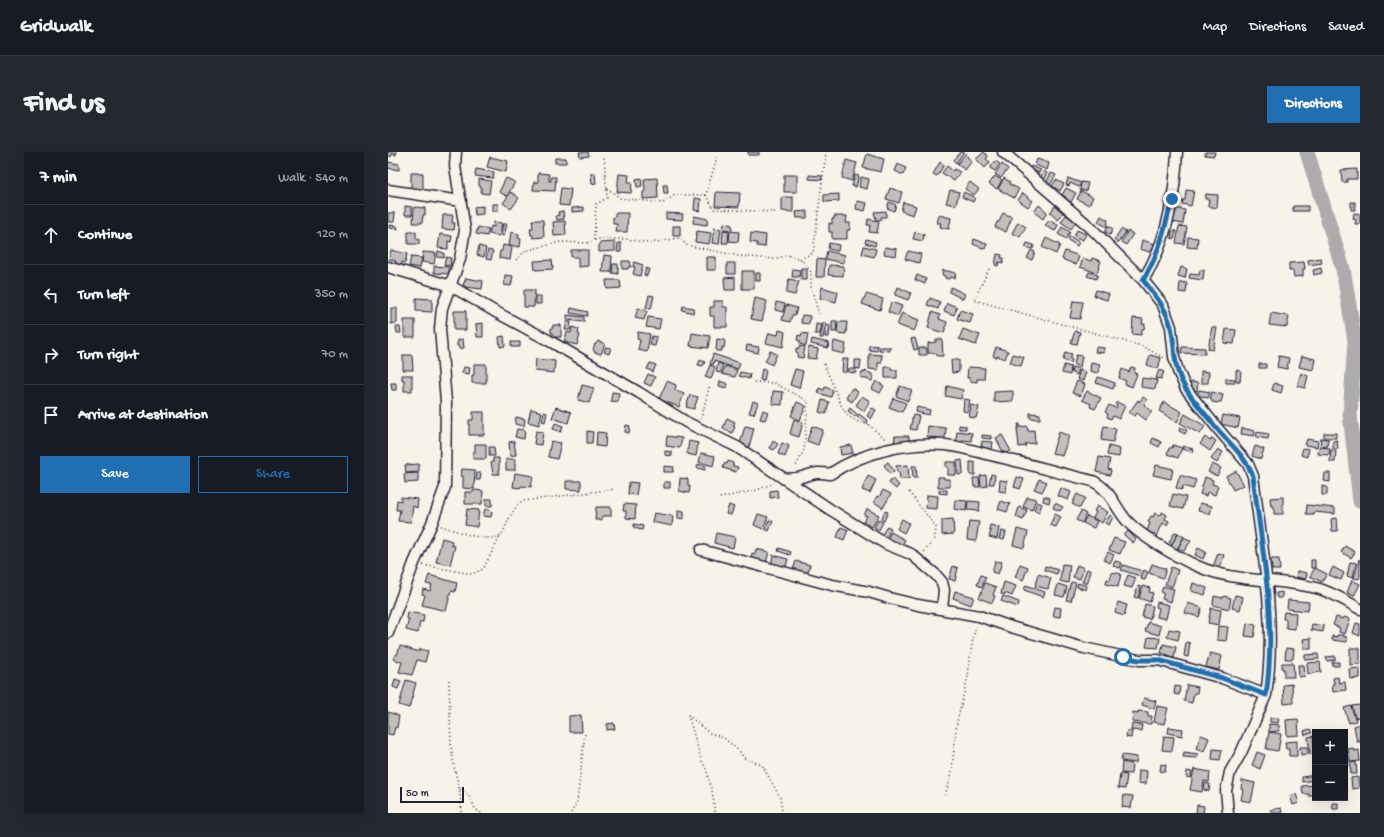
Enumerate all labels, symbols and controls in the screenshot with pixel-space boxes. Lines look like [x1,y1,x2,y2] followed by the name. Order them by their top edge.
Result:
[20,16,92,39] text: Gridwalk
[1203,19,1227,36] text: Map
[1249,19,1306,36] text: Directions
[1328,19,1364,36] text: Saved
[1267,86,1360,123] button: Directions
[24,88,104,121] text: Find us
[40,168,77,188] text: 7 min
[278,171,348,186] text: Walk · 540 m
[1163,190,1181,208] route end
[40,224,62,246] icon: ahead
[78,226,132,244] text: Continue
[317,227,348,242] text: 120 m
[40,284,62,306] icon: left
[78,286,129,304] text: Turn left
[315,287,348,302] text: 350 m
[40,344,62,366] icon: right
[78,346,138,364] text: Turn right
[322,347,348,362] text: 70 m
[40,404,62,426] icon: arrive
[78,406,208,424] text: Arrive at destination
[40,456,190,493] button: Save
[198,456,348,493] button: Share
[1114,648,1132,666] route start
[1312,729,1348,801] map controls
[1312,729,1348,765] button: +
[1312,765,1348,801] button: −
[400,785,464,804] scale bar
[406,788,428,800] text: 50 m

